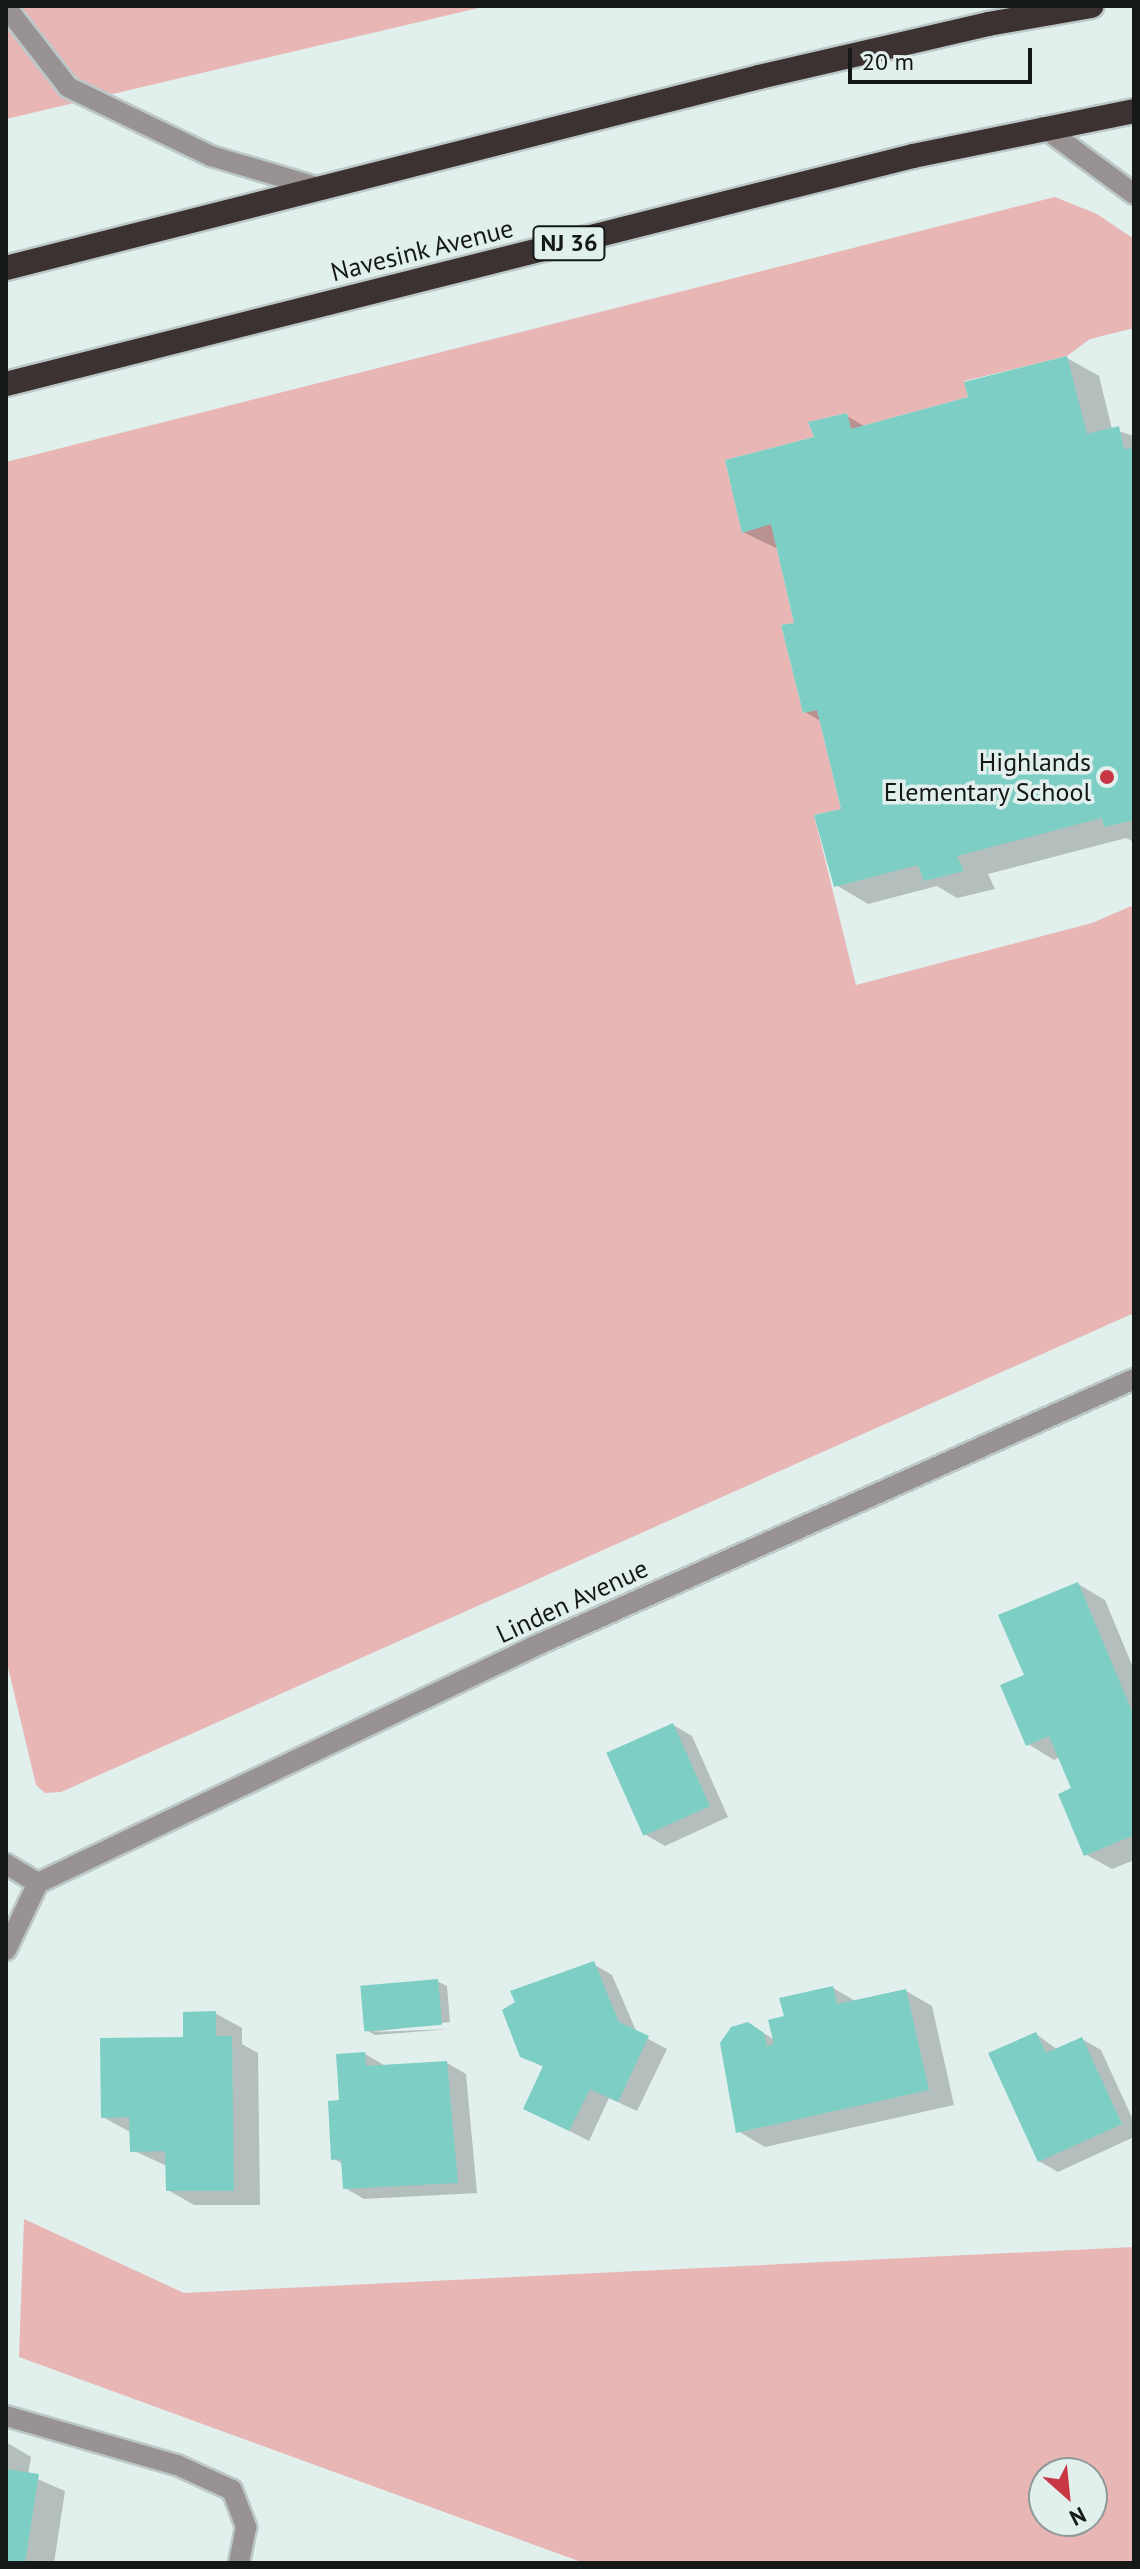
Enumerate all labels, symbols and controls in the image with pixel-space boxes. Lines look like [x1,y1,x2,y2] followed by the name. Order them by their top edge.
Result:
[852,32,1036,82] scale bar
[862,46,914,77] text: 20 m
[327,212,517,288] street label: Navesink Avenue
[531,223,607,263] road number: NJ 36
[883,746,1091,808] place label: Highlands Elementary School
[1098,768,1116,786] marker: Highlands Elementary School
[491,1552,653,1650] street label: Linden Avenue
[1028,2457,1108,2537] north arrow
[1065,2501,1091,2532] text: N

